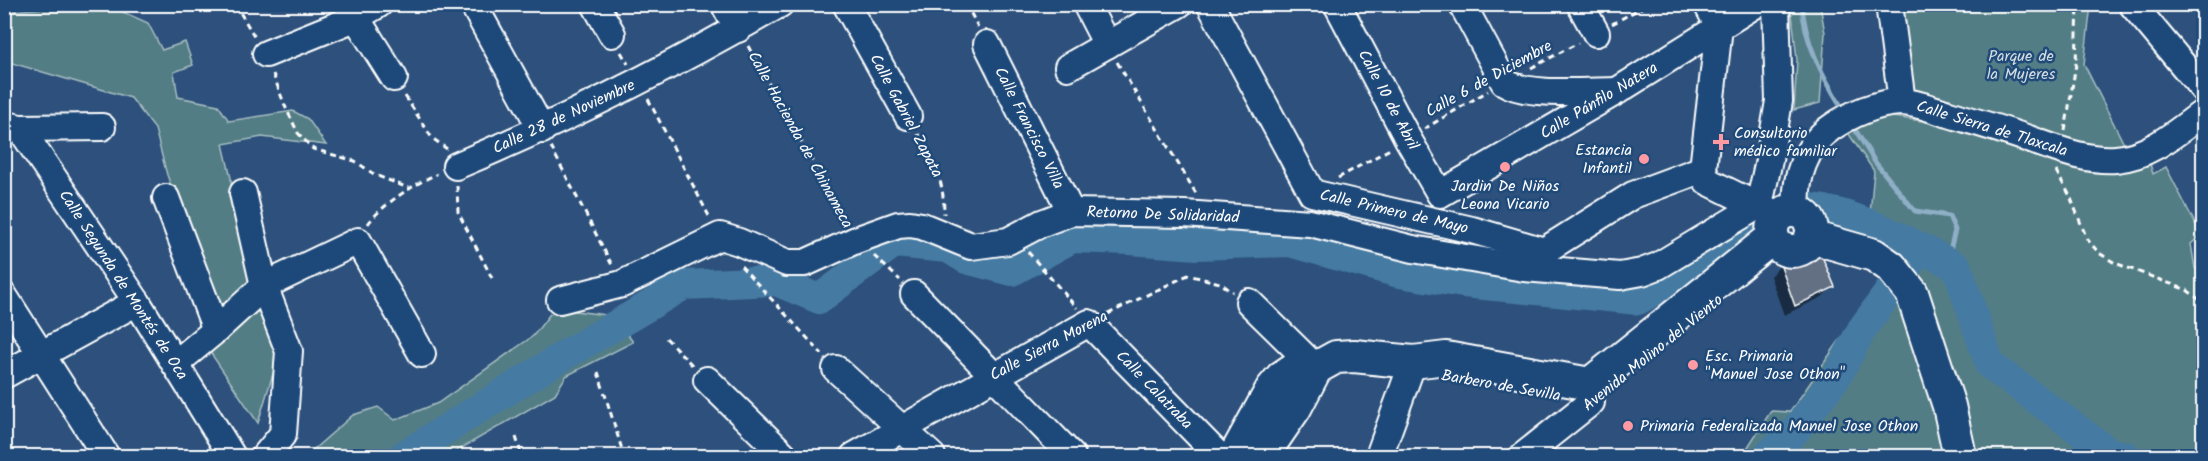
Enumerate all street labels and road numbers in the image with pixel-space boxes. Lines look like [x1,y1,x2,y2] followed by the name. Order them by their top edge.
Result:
[1421,34,1557,124] street label: Calle 6 de Diciembre
[1351,45,1425,155] street label: Calle 10 de Abril
[741,47,859,233] street label: Calle Hacienda de Chinameca
[863,50,949,182] street label: Calle Gabriel Zapata
[1535,56,1663,146] street label: Calle Pánfilo Natera
[987,62,1071,194] street label: Calle Francisco Villa
[488,73,640,161] street label: Calle 28 de Noviembre
[1913,94,2071,164] street label: Calle Sierra de Tlaxcala
[1317,183,1471,241] street label: Calle Primero de Mayo
[52,185,194,385] street label: Calle Segunda de Montés de Oca
[1086,200,1241,230] street label: Retorno De Solidaridad
[1577,288,1729,418] street label: Avenida Molino del Viento
[985,304,1113,388] street label: Calle Sierra Morena
[1110,345,1198,435] street label: Calle Calatraba
[1439,363,1563,409] street label: Barbero de Sevilla

